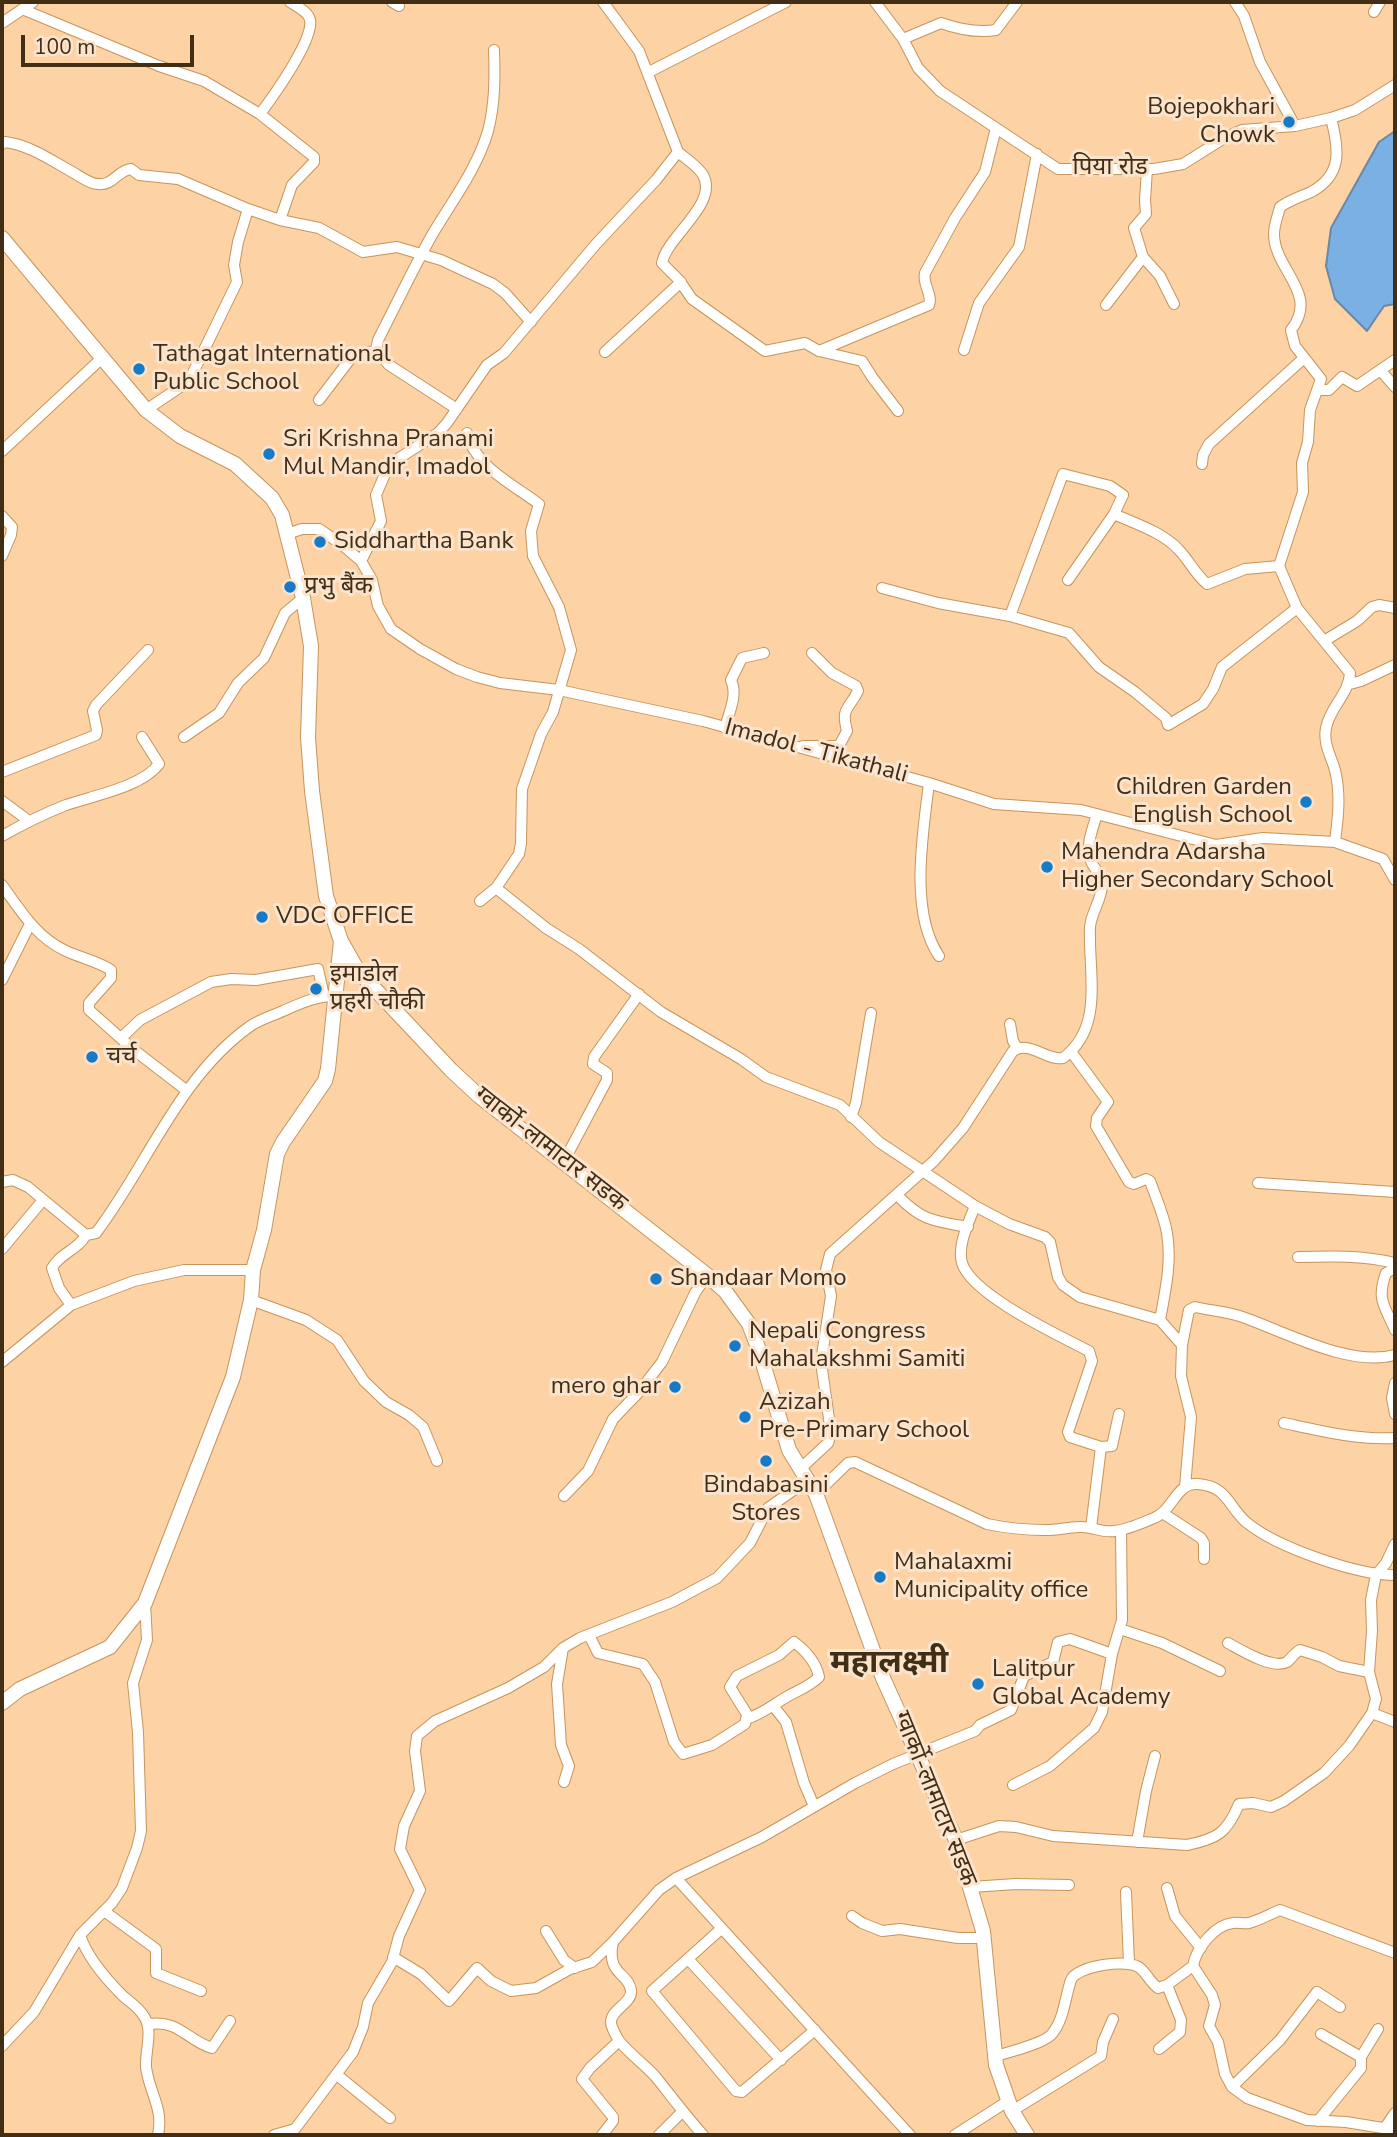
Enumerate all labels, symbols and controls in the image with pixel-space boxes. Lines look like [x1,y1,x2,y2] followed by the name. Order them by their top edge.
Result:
[24,21,198,65] scale bar
[34,33,95,61] text: 100 m
[1147,94,1275,150] place label: Bojepokhari Chowk
[1281,114,1297,130] marker: Bojepokhari Chowk
[1072,154,1148,182] street label: पिया रोड
[153,341,391,397] place label: Tathagat International Public School
[131,361,147,377] marker: Tathagat International Public School
[283,426,494,482] place label: Sri Krishna Pranami Mul Mandir, Imadol
[261,446,277,462] marker: Sri Krishna Pranami Mul Mandir, Imadol
[334,528,513,556] place label: Siddhartha Bank
[312,534,328,550] marker: Siddhartha Bank
[304,573,373,601] place label: प्रभु बैंक
[282,579,298,595] marker: प्रभु बैंक
[721,714,911,790] street label: Imadol - Tikathali
[1116,774,1292,830] place label: Children Garden English School
[1298,794,1314,810] marker: Children Garden English School
[1061,839,1333,895] place label: Mahendra Adarsha Higher Secondary School
[1039,859,1055,875] marker: Mahendra Adarsha Higher Secondary School
[276,903,414,931] place label: VDC OFFICE
[254,909,270,925] marker: VDC OFFICE
[330,961,425,1017] place label: इमाडोल प्रहरी चौकी
[308,981,324,997] marker: इमाडोल प्रहरी चौकी
[106,1043,136,1071] place label: चर्च
[84,1049,100,1065] marker: चर्च
[468,1081,632,1219] street label: ग्वार्को-लामाटार सडक
[670,1265,847,1293] place label: Shandaar Momo
[648,1271,664,1287] marker: Shandaar Momo
[749,1318,965,1374] place label: Nepali Congress Mahalakshmi Samiti
[727,1338,743,1354] marker: Nepali Congress Mahalakshmi Samiti
[551,1373,661,1401] place label: mero ghar
[667,1379,683,1395] marker: mero ghar
[759,1389,969,1445] place label: Azizah Pre-Primary School
[737,1409,753,1425] marker: Azizah Pre-Primary School
[758,1453,774,1469] marker: Bindabasini Stores
[703,1472,829,1528] place label: Bindabasini Stores
[894,1549,1088,1605] place label: Mahalaxmi Municipality office
[872,1569,888,1585] marker: Mahalaxmi Municipality office
[830,1645,948,1683] district label: महालक्ष्मी
[992,1656,1170,1712] place label: Lalitpur Global Academy
[970,1676,986,1692] marker: Lalitpur Global Academy
[886,1707,982,1891] street label: ग्वार्को-लामाटार सडक

